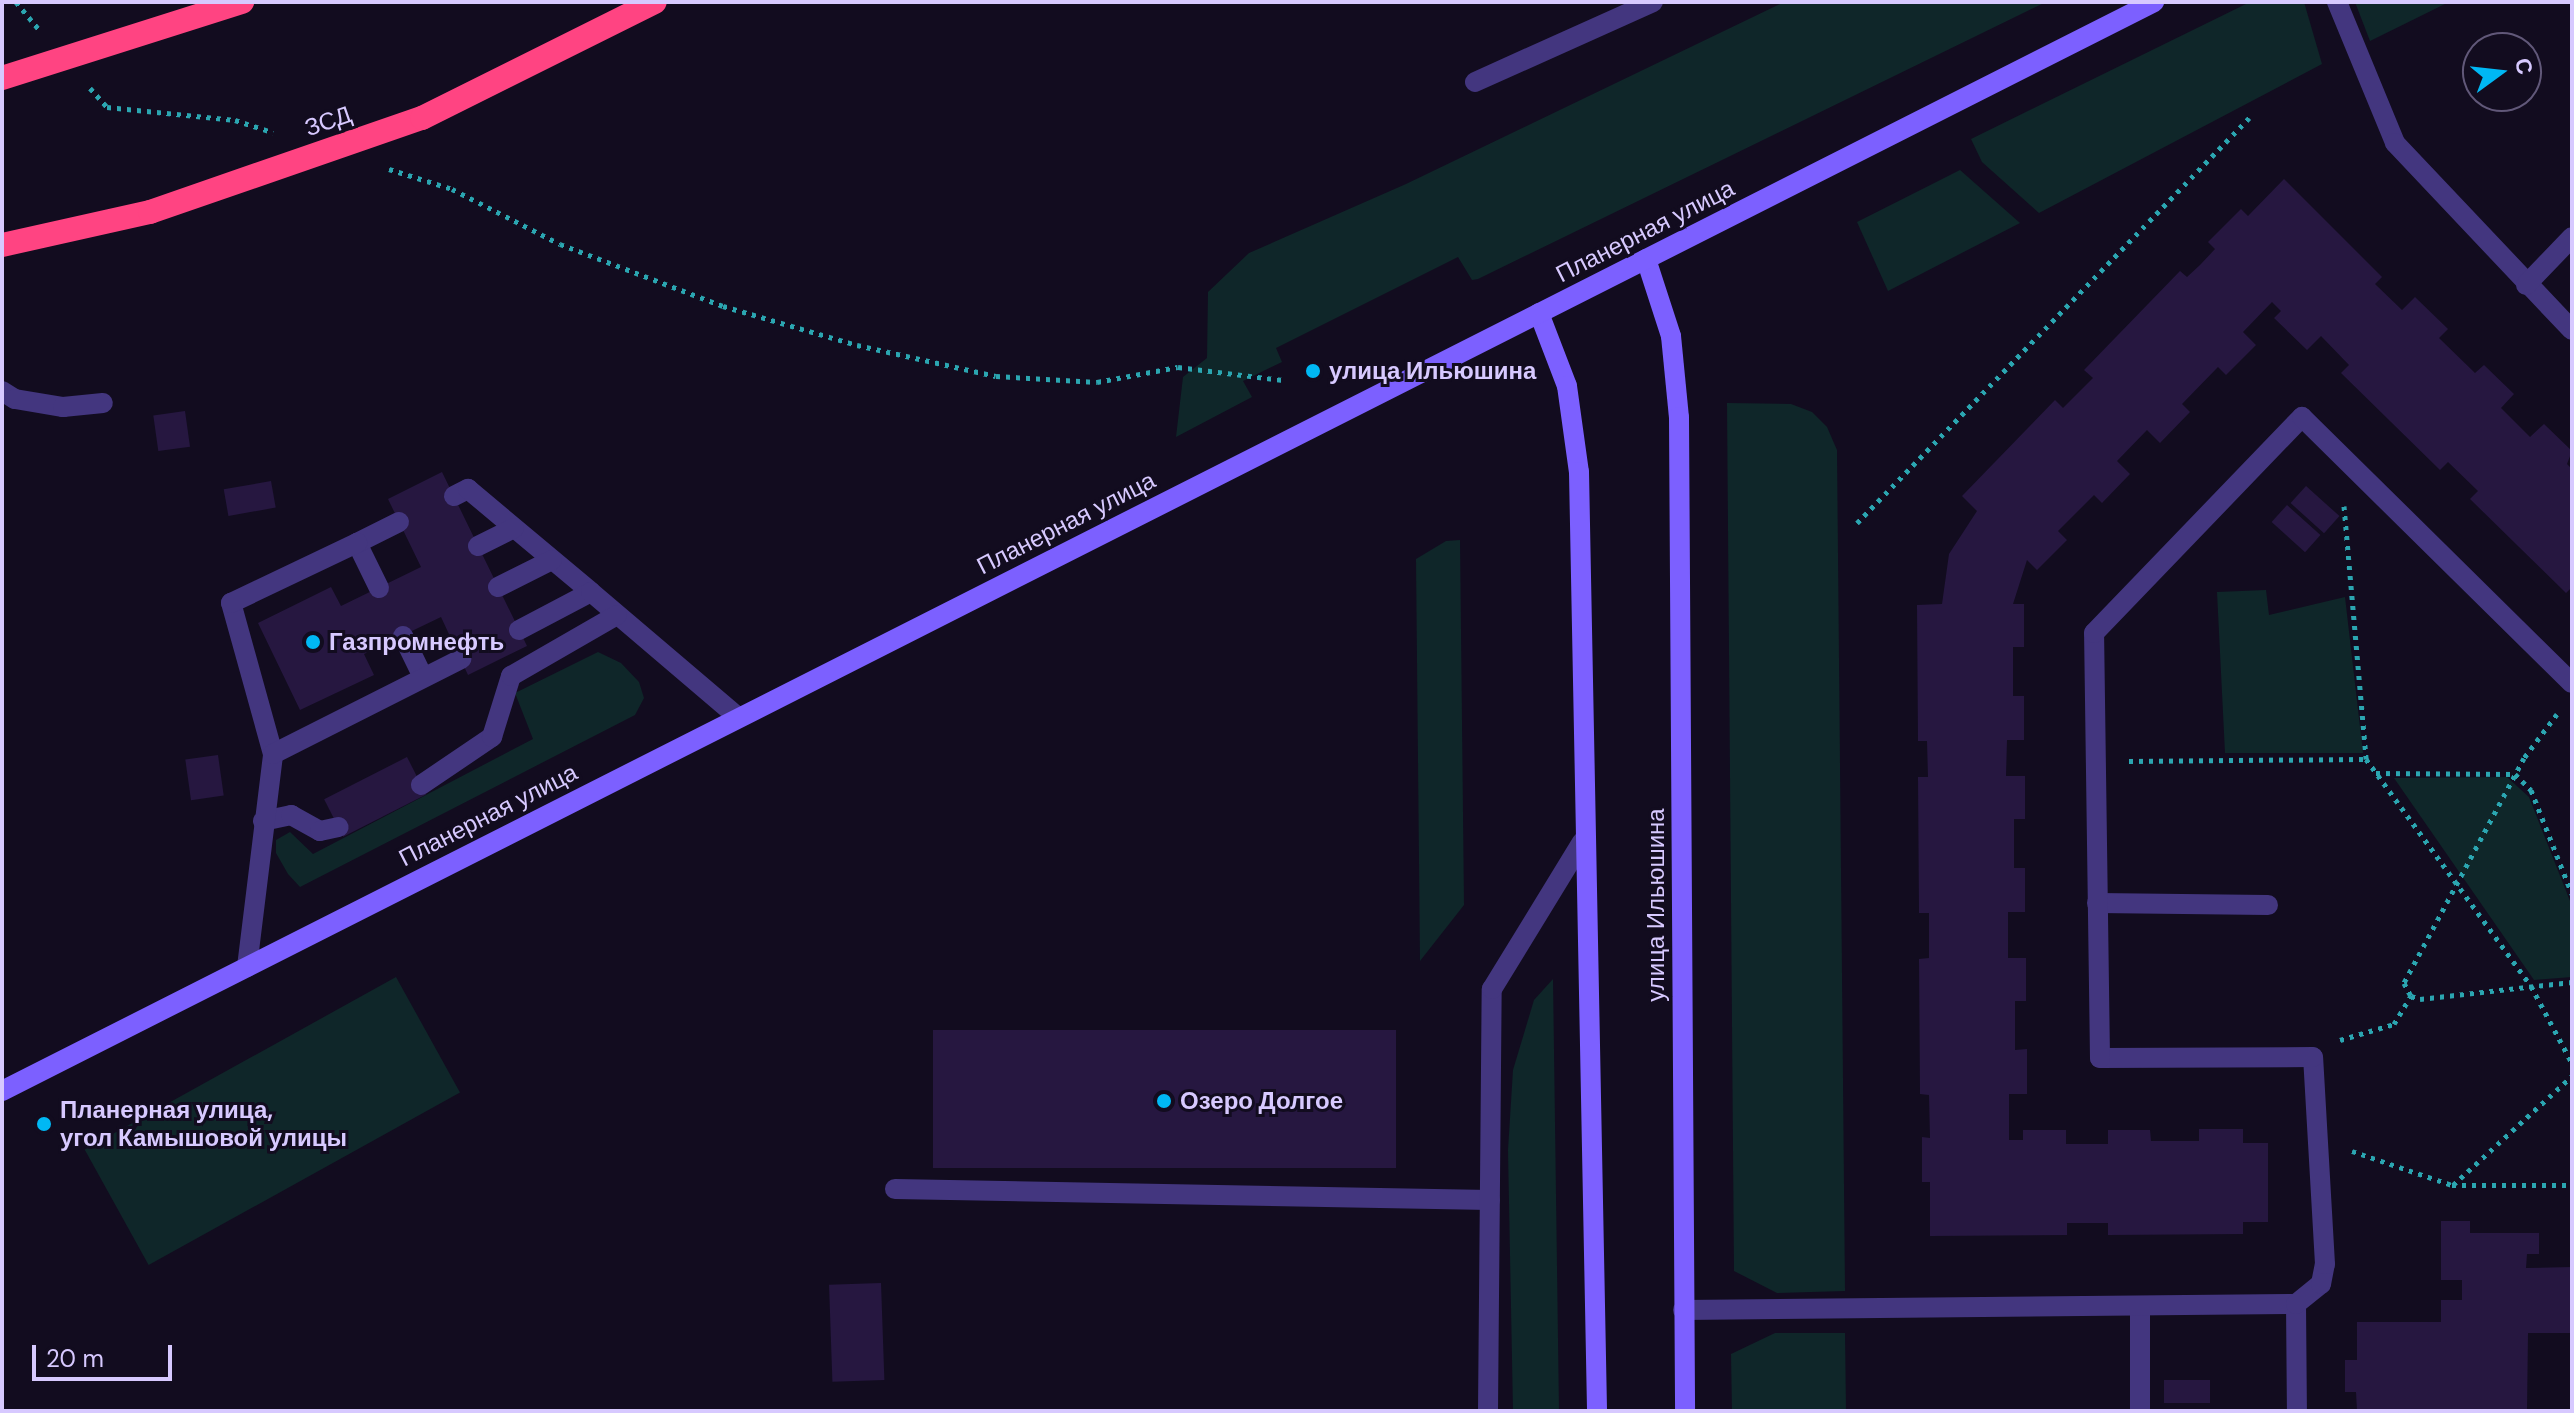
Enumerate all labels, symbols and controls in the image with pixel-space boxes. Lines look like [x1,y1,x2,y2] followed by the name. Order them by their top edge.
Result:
[2462,32,2542,112] north arrow
[2508,55,2540,78] text: С
[301,100,355,142] street label: ЗСД
[1551,174,1739,288] street label: Планерная улица
[1329,357,1536,385] place label: улица Ильюшина
[1304,362,1322,380] marker: улица Ильюшина
[972,466,1160,580] street label: Планерная улица
[329,628,504,656] place label: Газпромнефть
[304,633,322,651] marker: Газпромнефть
[394,758,582,872] street label: Планерная улица
[1642,808,1670,1002] street label: улица Ильюшина
[1180,1087,1343,1115] place label: Озеро Долгое
[1155,1092,1173,1110] marker: Озеро Долгое
[60,1096,347,1152] place label: Планерная улица, угол Камышовой улицы
[35,1115,53,1133] marker: Планерная улица, угол Камышовой улицы
[36,1329,176,1379] scale bar
[46,1343,104,1374] text: 20 m

